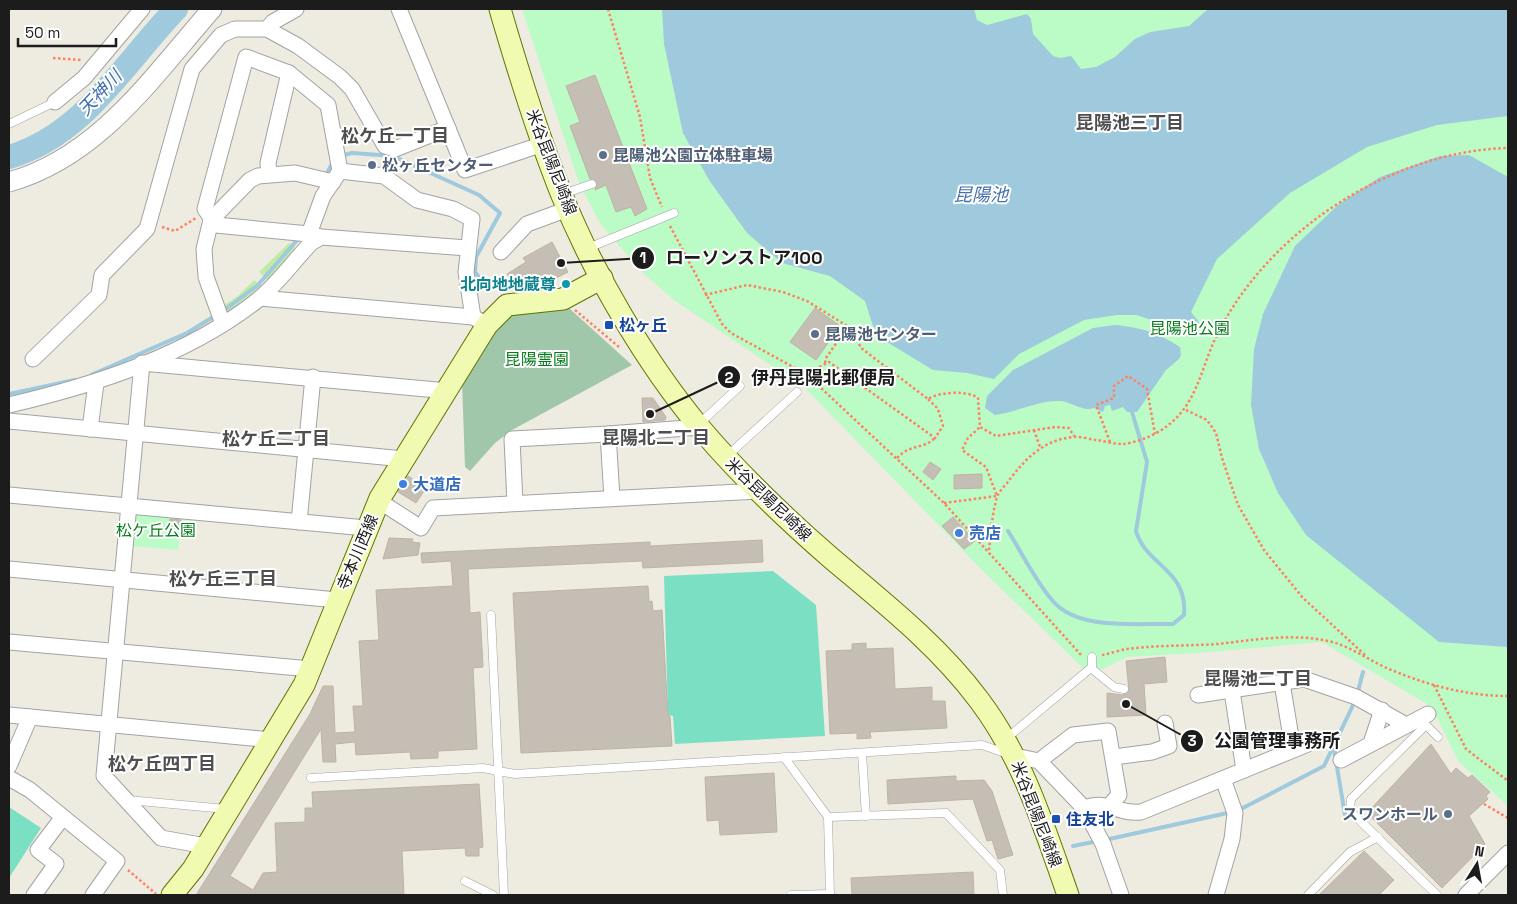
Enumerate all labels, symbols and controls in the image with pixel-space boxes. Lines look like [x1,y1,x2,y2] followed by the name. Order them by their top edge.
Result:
[18,15,115,47] scale bar
[25,23,60,42] text: 50 m
[73,64,128,120] water label: 天神川
[522,106,581,218] street label: 米谷昆陽尼崎線
[1076,111,1184,134] district label: 昆陽池三丁目
[341,124,449,147] district label: 松ケ丘一丁目
[613,145,773,166] place label: 昆陽池公園立体駐車場
[597,149,609,161] marker: 昆陽池公園立体駐車場
[382,155,494,176] place label: 松ヶ丘センター
[366,159,378,171] marker: 松ヶ丘センター
[954,183,1010,206] water label: 昆陽池
[630,241,833,274] callout: ローソンストア100
[665,246,823,269] text: ローソンストア100
[640,248,646,267] text: 1
[460,274,556,295] place label: 北向地地蔵尊
[560,278,572,290] marker: 北向地地蔵尊
[619,315,667,336] place label: 松ヶ丘
[1150,318,1230,339] park label: 昆陽池公園
[603,319,615,331] marker: 松ヶ丘
[825,324,937,345] place label: 昆陽池センター
[809,328,821,340] marker: 昆陽池センター
[505,349,569,370] park label: 昆陽霊園
[716,361,905,394] callout: 伊丹昆陽北郵便局
[751,366,895,389] text: 伊丹昆陽北郵便局
[725,368,734,387] text: 2
[602,426,710,449] district label: 昆陽北二丁目
[222,427,330,450] district label: 松ケ丘二丁目
[721,453,816,546] street label: 米谷昆陽尼崎線
[413,474,461,495] place label: 大道店
[397,478,409,490] marker: 大道店
[332,511,383,593] street label: 寺本川西線
[116,520,196,541] park label: 松ケ丘公園
[969,523,1001,544] place label: 売店
[953,527,965,539] marker: 売店
[169,567,277,590] district label: 松ケ丘三丁目
[1204,667,1312,690] district label: 昆陽池二丁目
[1179,724,1350,757] callout: 公園管理事務所
[1214,729,1340,752] text: 公園管理事務所
[1187,731,1197,750] text: 3
[108,752,216,775] district label: 松ケ丘四丁目
[1007,758,1066,870] street label: 米谷昆陽尼崎線
[1342,804,1438,825] place label: スワンホール
[1442,808,1454,820] marker: スワンホール
[1065,809,1114,830] place label: 住友北
[1050,813,1062,825] marker: 住友北
[1452,839,1502,889] north arrow
[1473,842,1486,861] text: N

